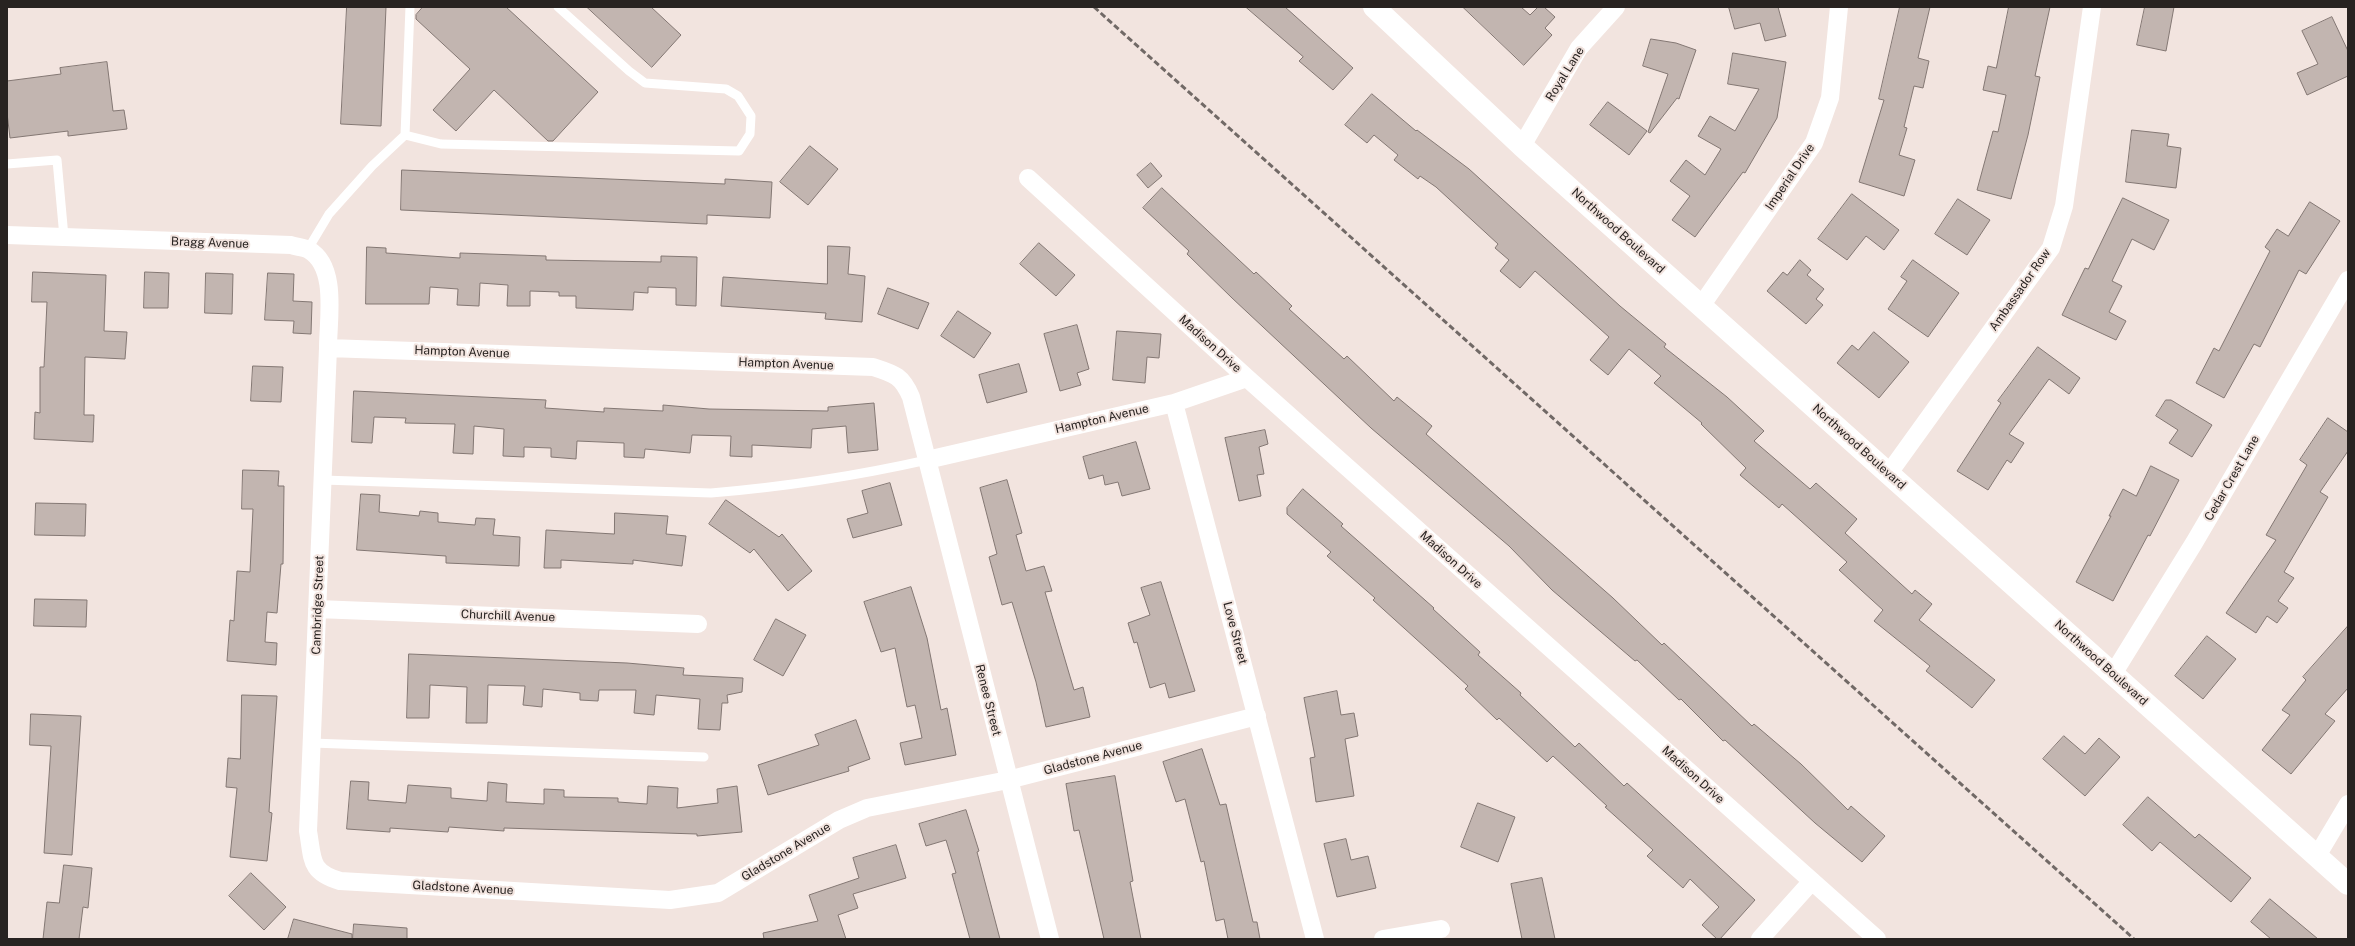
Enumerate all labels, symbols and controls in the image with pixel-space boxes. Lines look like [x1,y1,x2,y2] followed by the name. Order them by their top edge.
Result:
[1543,44,1587,104] street label: Royal Lane
[1762,141,1818,213] street label: Imperial Drive
[1568,185,1668,277] street label: Northwood Boulevard
[171,234,249,252] street label: Bragg Avenue
[1986,246,2054,334] street label: Ambassador Row
[1176,312,1244,376] street label: Madison Drive
[414,343,510,361] street label: Hampton Avenue
[738,355,834,373] street label: Hampton Avenue
[1054,401,1150,437] street label: Hampton Avenue
[1809,401,1909,493] street label: Northwood Boulevard
[2202,433,2262,523] street label: Cedar Crest Lane
[1417,528,1485,592] street label: Madison Drive
[309,555,327,655] street label: Cambridge Street
[1220,600,1250,666] street label: Love Street
[461,607,555,625] street label: Churchill Avenue
[2051,617,2151,709] street label: Northwood Boulevard
[972,663,1004,737] street label: Renee Street
[1042,738,1144,778] street label: Gladstone Avenue
[1659,743,1727,807] street label: Madison Drive
[739,820,833,884] street label: Gladstone Avenue
[412,878,514,898] street label: Gladstone Avenue

